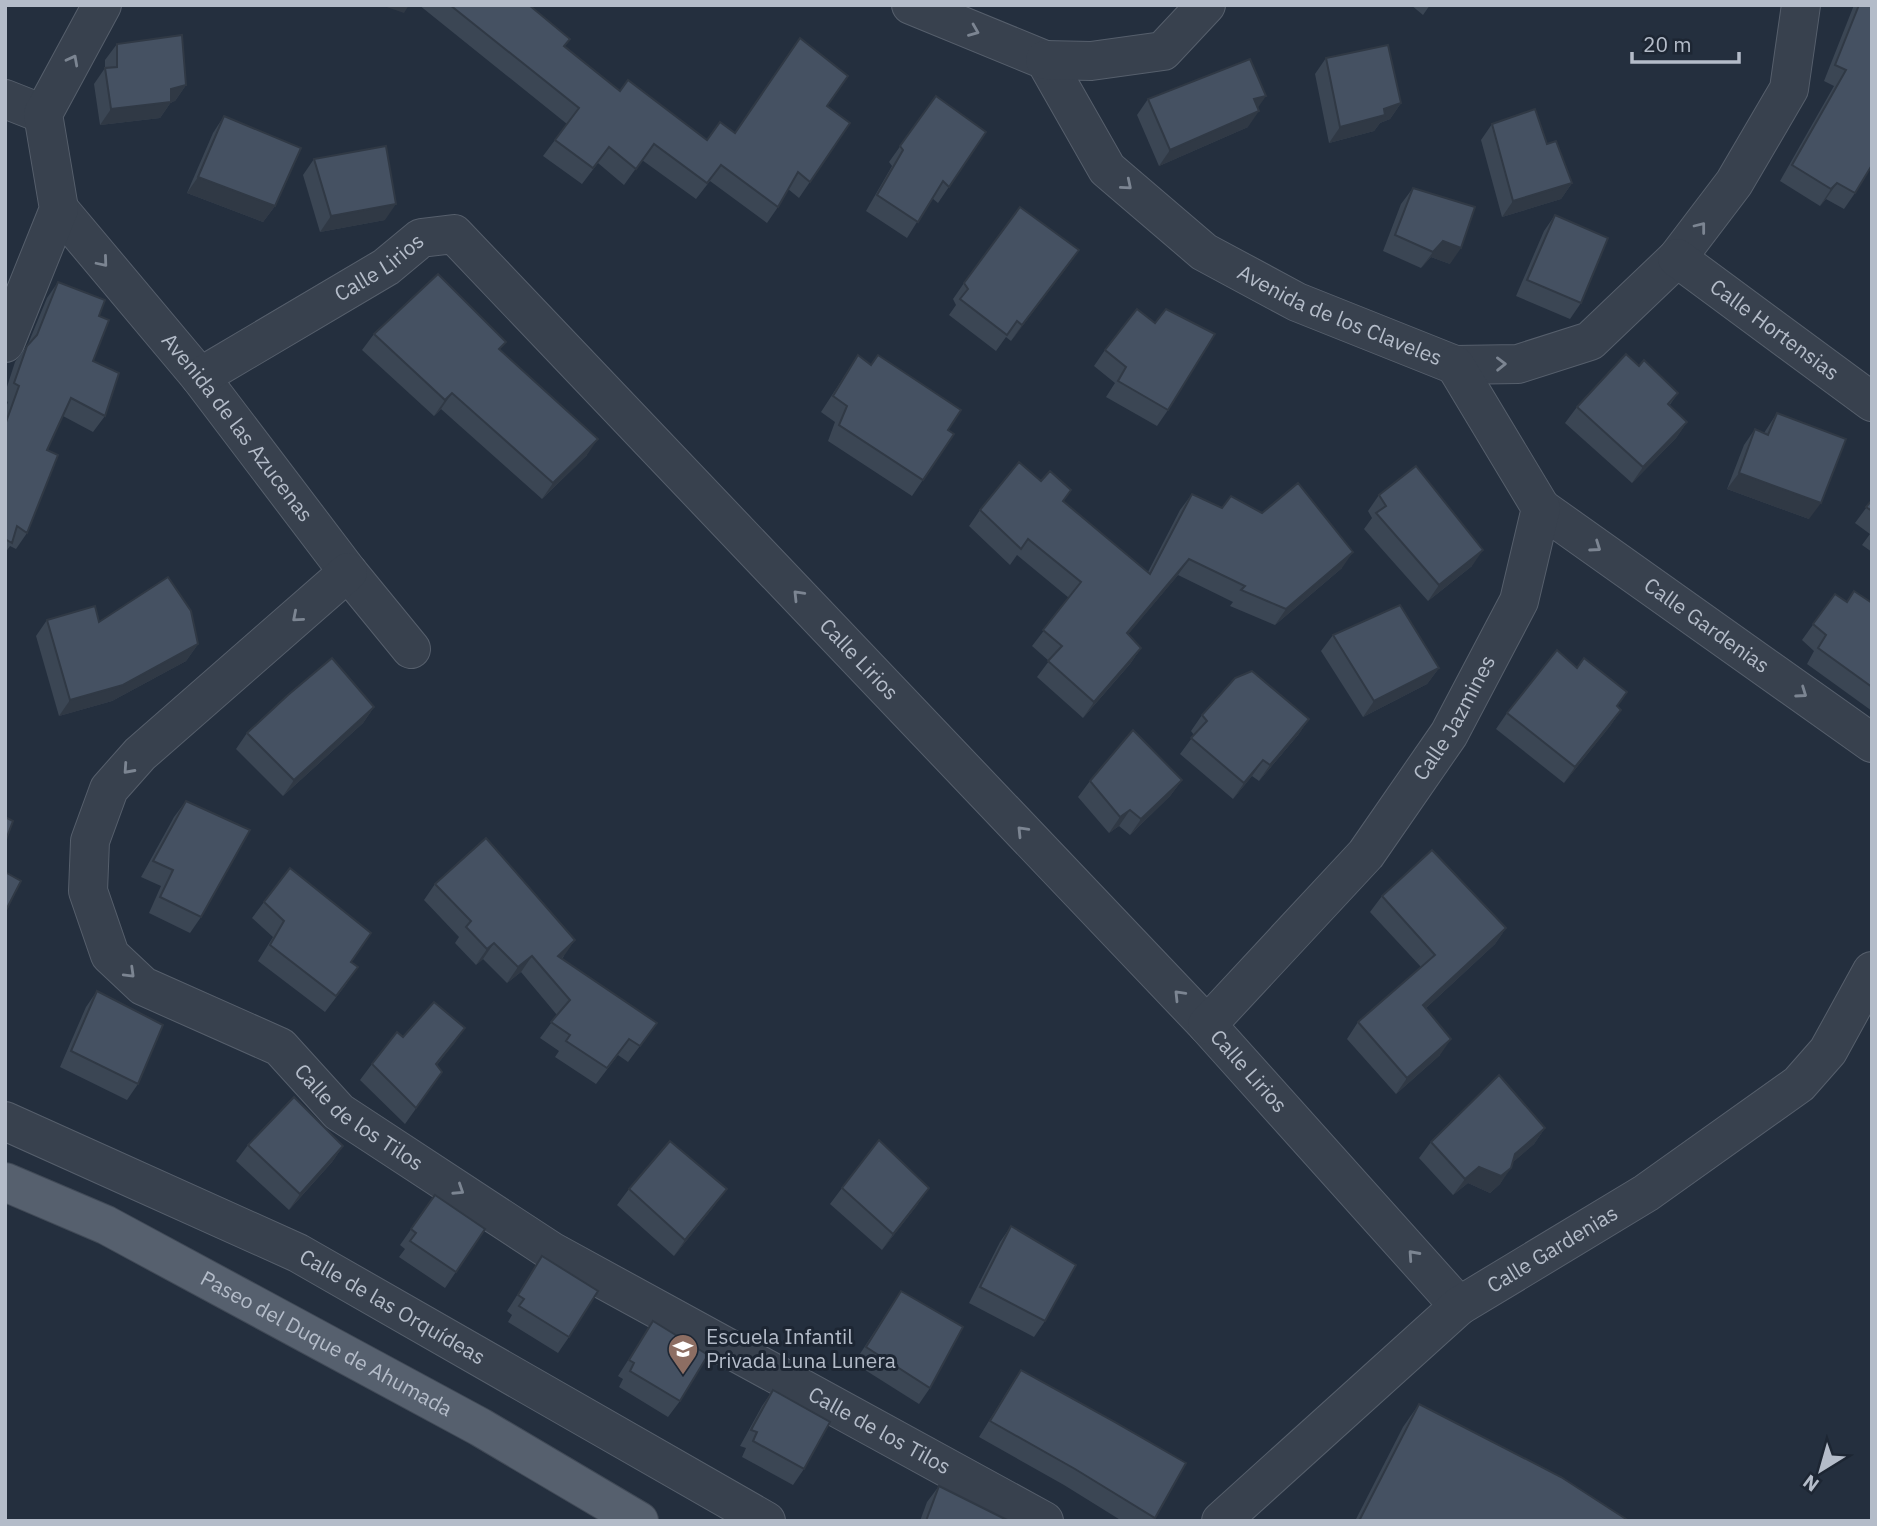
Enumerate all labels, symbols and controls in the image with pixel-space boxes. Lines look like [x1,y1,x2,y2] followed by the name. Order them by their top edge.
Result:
[1632,21,1739,65] scale bar
[967,23,979,37] one-way arrow
[1643,30,1692,58] text: 20 m
[65,54,78,67] one-way arrow
[1118,177,1131,189] one-way arrow
[1692,222,1705,235] one-way arrow
[329,227,429,307] street label: Calle Lirios
[95,253,107,266] one-way arrow
[1233,258,1446,371] street label: Avenida de los Claveles
[1705,272,1845,386] street label: Calle Hortensias
[156,327,320,527] street label: Avenida de las Azucenas
[1496,356,1507,372] one-way arrow
[1589,539,1601,551] one-way arrow
[1639,570,1775,679] street label: Calle Gardenias
[793,590,806,603] one-way arrow
[292,609,305,621] one-way arrow
[814,612,905,706] street label: Calle Lirios
[1406,650,1501,786] street label: Calle Jazmines
[1794,685,1807,698] one-way arrow
[123,761,136,774] one-way arrow
[1018,826,1031,839] one-way arrow
[122,965,135,978] one-way arrow
[1175,991,1187,1004] one-way arrow
[1204,1023,1294,1118] street label: Calle Lirios
[289,1057,429,1177] street label: Calle de los Tilos
[451,1182,464,1195] one-way arrow
[1481,1198,1623,1299] street label: Calle Gardenias
[295,1242,491,1370] street label: Calle de las Orquídeas
[1409,1250,1422,1263] one-way arrow
[196,1264,457,1422] street label: Paseo del Duque de Ahumada
[706,1322,896,1374] place label: Escuela Infantil Privada Luna Lunera
[666,1332,700,1376] school or university icon: Escuela Infantil Privada Luna Lunera
[804,1380,956,1480] street label: Calle de los Tilos
[1786,1435,1856,1505] north arrow
[1798,1470,1823,1497] text: N

